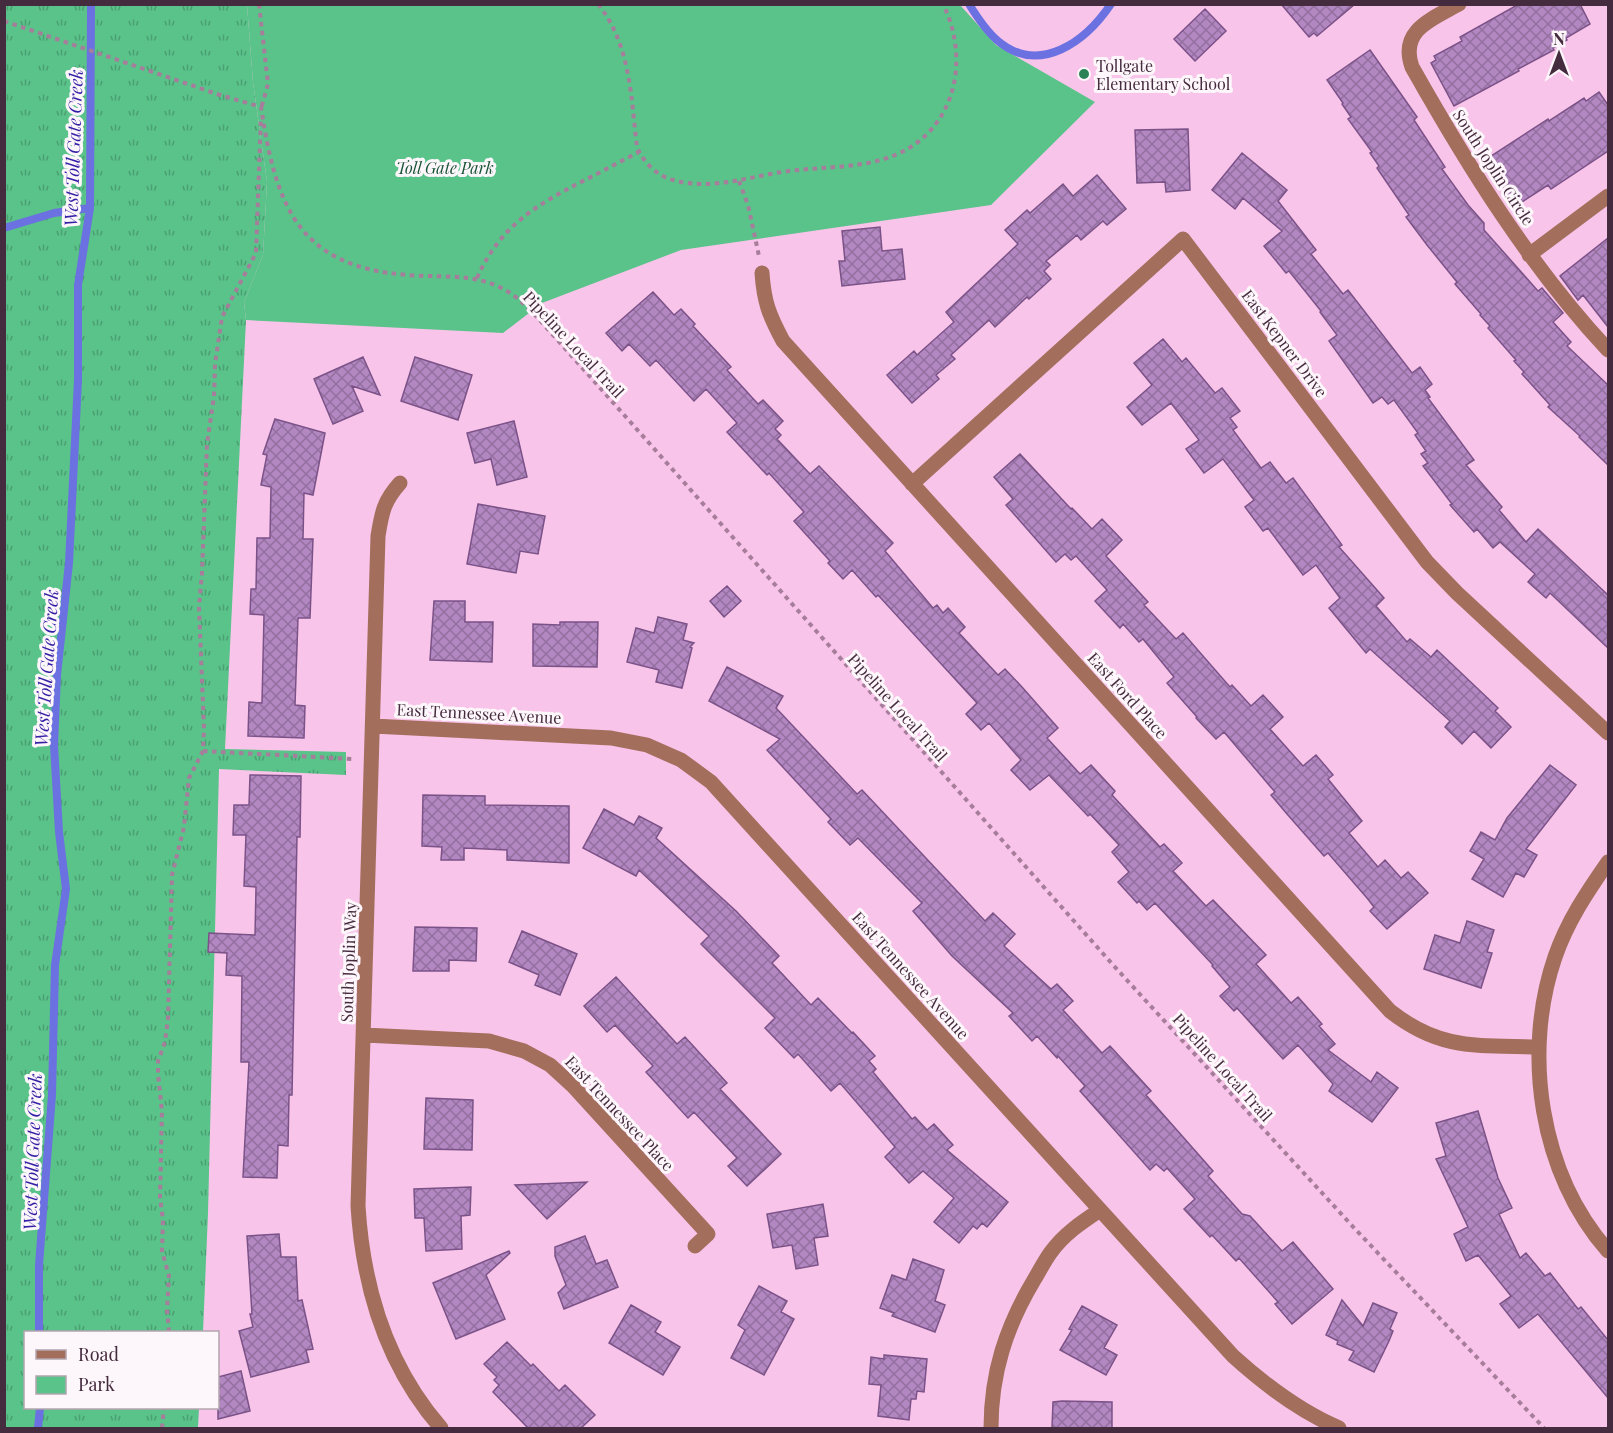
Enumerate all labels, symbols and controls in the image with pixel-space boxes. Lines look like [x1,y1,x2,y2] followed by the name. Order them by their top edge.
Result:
[1529,24,1589,84] north arrow
[1553,28,1565,49] text: N
[1096,55,1231,94] place label: Tollgate Elementary School
[1077,67,1091,81] marker: Tollgate Elementary School
[58,69,88,227] water label: West Toll Gate Creek
[1449,105,1539,229] street label: South Joplin Circle
[396,157,494,178] park label: Toll Gate Park
[1238,285,1332,401] street label: East Kepner Drive
[519,286,629,402] street label: Pipeline Local Trail
[29,589,63,747] water label: West Toll Gate Creek
[1084,647,1172,743] street label: East Ford Place
[844,648,952,766] street label: Pipeline Local Trail
[396,698,562,728] street label: East Tennessee Avenue
[335,901,361,1023] street label: South Joplin Way
[848,907,974,1043] street label: East Tennessee Avenue
[1169,1008,1277,1126] street label: Pipeline Local Trail
[561,1051,679,1175] street label: East Tennessee Place
[17,1073,47,1231] water label: West Toll Gate Creek
[24,1331,219,1409] legend
[78,1342,119,1366] text: Road
[78,1372,115,1396] text: Park

